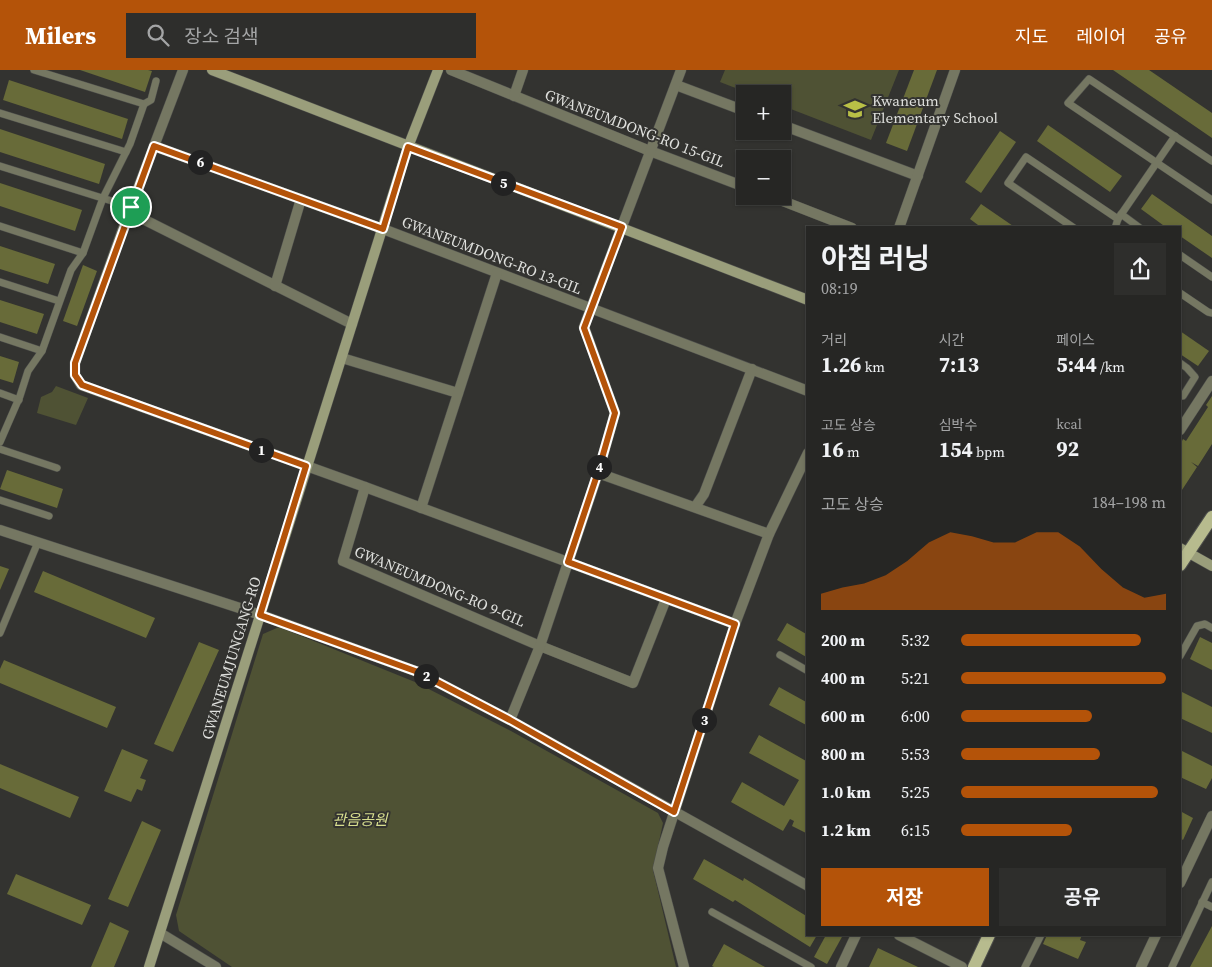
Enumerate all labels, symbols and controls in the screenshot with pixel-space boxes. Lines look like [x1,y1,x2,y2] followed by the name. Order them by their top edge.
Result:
[126,13,476,58] search box
[25,19,96,52] text: Milers
[144,21,172,49] icon: search
[184,23,259,49] text: 장소 검색
[1015,24,1048,49] text: 지도
[1076,24,1126,49] text: 레이어
[1154,24,1187,49] text: 공유
[542,84,728,172] street label: GWANEUMDONG-RO 15-GIL
[736,85,791,205] map controls
[736,85,791,140] button: +
[872,90,999,128] place label: Kwaneum Elementary School
[842,96,868,122] school or university icon: Kwaneum Elementary School
[188,150,212,174] pin: 6
[736,150,791,205] button: −
[197,152,204,172] text: 6
[490,170,516,196] pin: 5
[500,173,507,193] text: 5
[110,186,152,228] pin
[117,193,145,221] icon: arrive
[399,211,585,299] street label: GWANEUMDONG-RO 13-GIL
[821,239,930,277] text: 아침 러닝
[1114,243,1166,295] button: share
[821,277,858,299] text: 08:19
[821,330,847,350] text: 거리
[939,330,964,350] text: 시간
[1056,330,1095,350] text: 페이스
[821,350,861,379] text: 1.26
[939,350,979,379] text: 7:13
[1056,350,1097,379] text: 5:44
[861,357,885,377] text: km
[1097,357,1125,377] text: /km
[1056,414,1082,434] text: kcal
[821,415,876,435] text: 고도 상승
[939,415,977,435] text: 심박수
[1056,434,1079,463] text: 92
[821,435,844,464] text: 16
[939,435,973,464] text: 154
[248,438,274,462] pin: 1
[258,440,265,460] text: 1
[844,442,860,462] text: m
[973,442,1005,462] text: bpm
[586,454,612,480] pin: 4
[596,457,603,477] text: 4
[1092,491,1166,513] text: 184–198 m
[821,493,884,515] text: 고도 상승
[351,540,529,632] street label: GWANEUMDONG-RO 9-GIL
[196,574,266,742] street label: GWANEUMJUNGANG-RO
[821,629,865,651] text: 200 m
[901,629,930,651] text: 5:32
[414,664,438,688] pin: 2
[423,666,430,686] text: 2
[821,667,865,689] text: 400 m
[901,667,930,689] text: 5:21
[821,705,865,727] text: 600 m
[901,705,930,727] text: 6:00
[692,708,716,732] pin: 3
[701,710,708,730] text: 3
[821,743,865,765] text: 800 m
[901,743,930,765] text: 5:53
[821,781,871,803] text: 1.0 km
[901,781,930,803] text: 5:25
[332,809,389,830] park label: 관음공원
[821,819,871,841] text: 1.2 km
[901,819,930,841] text: 6:15
[821,868,989,926] button: 저장
[999,868,1166,926] button: 공유

